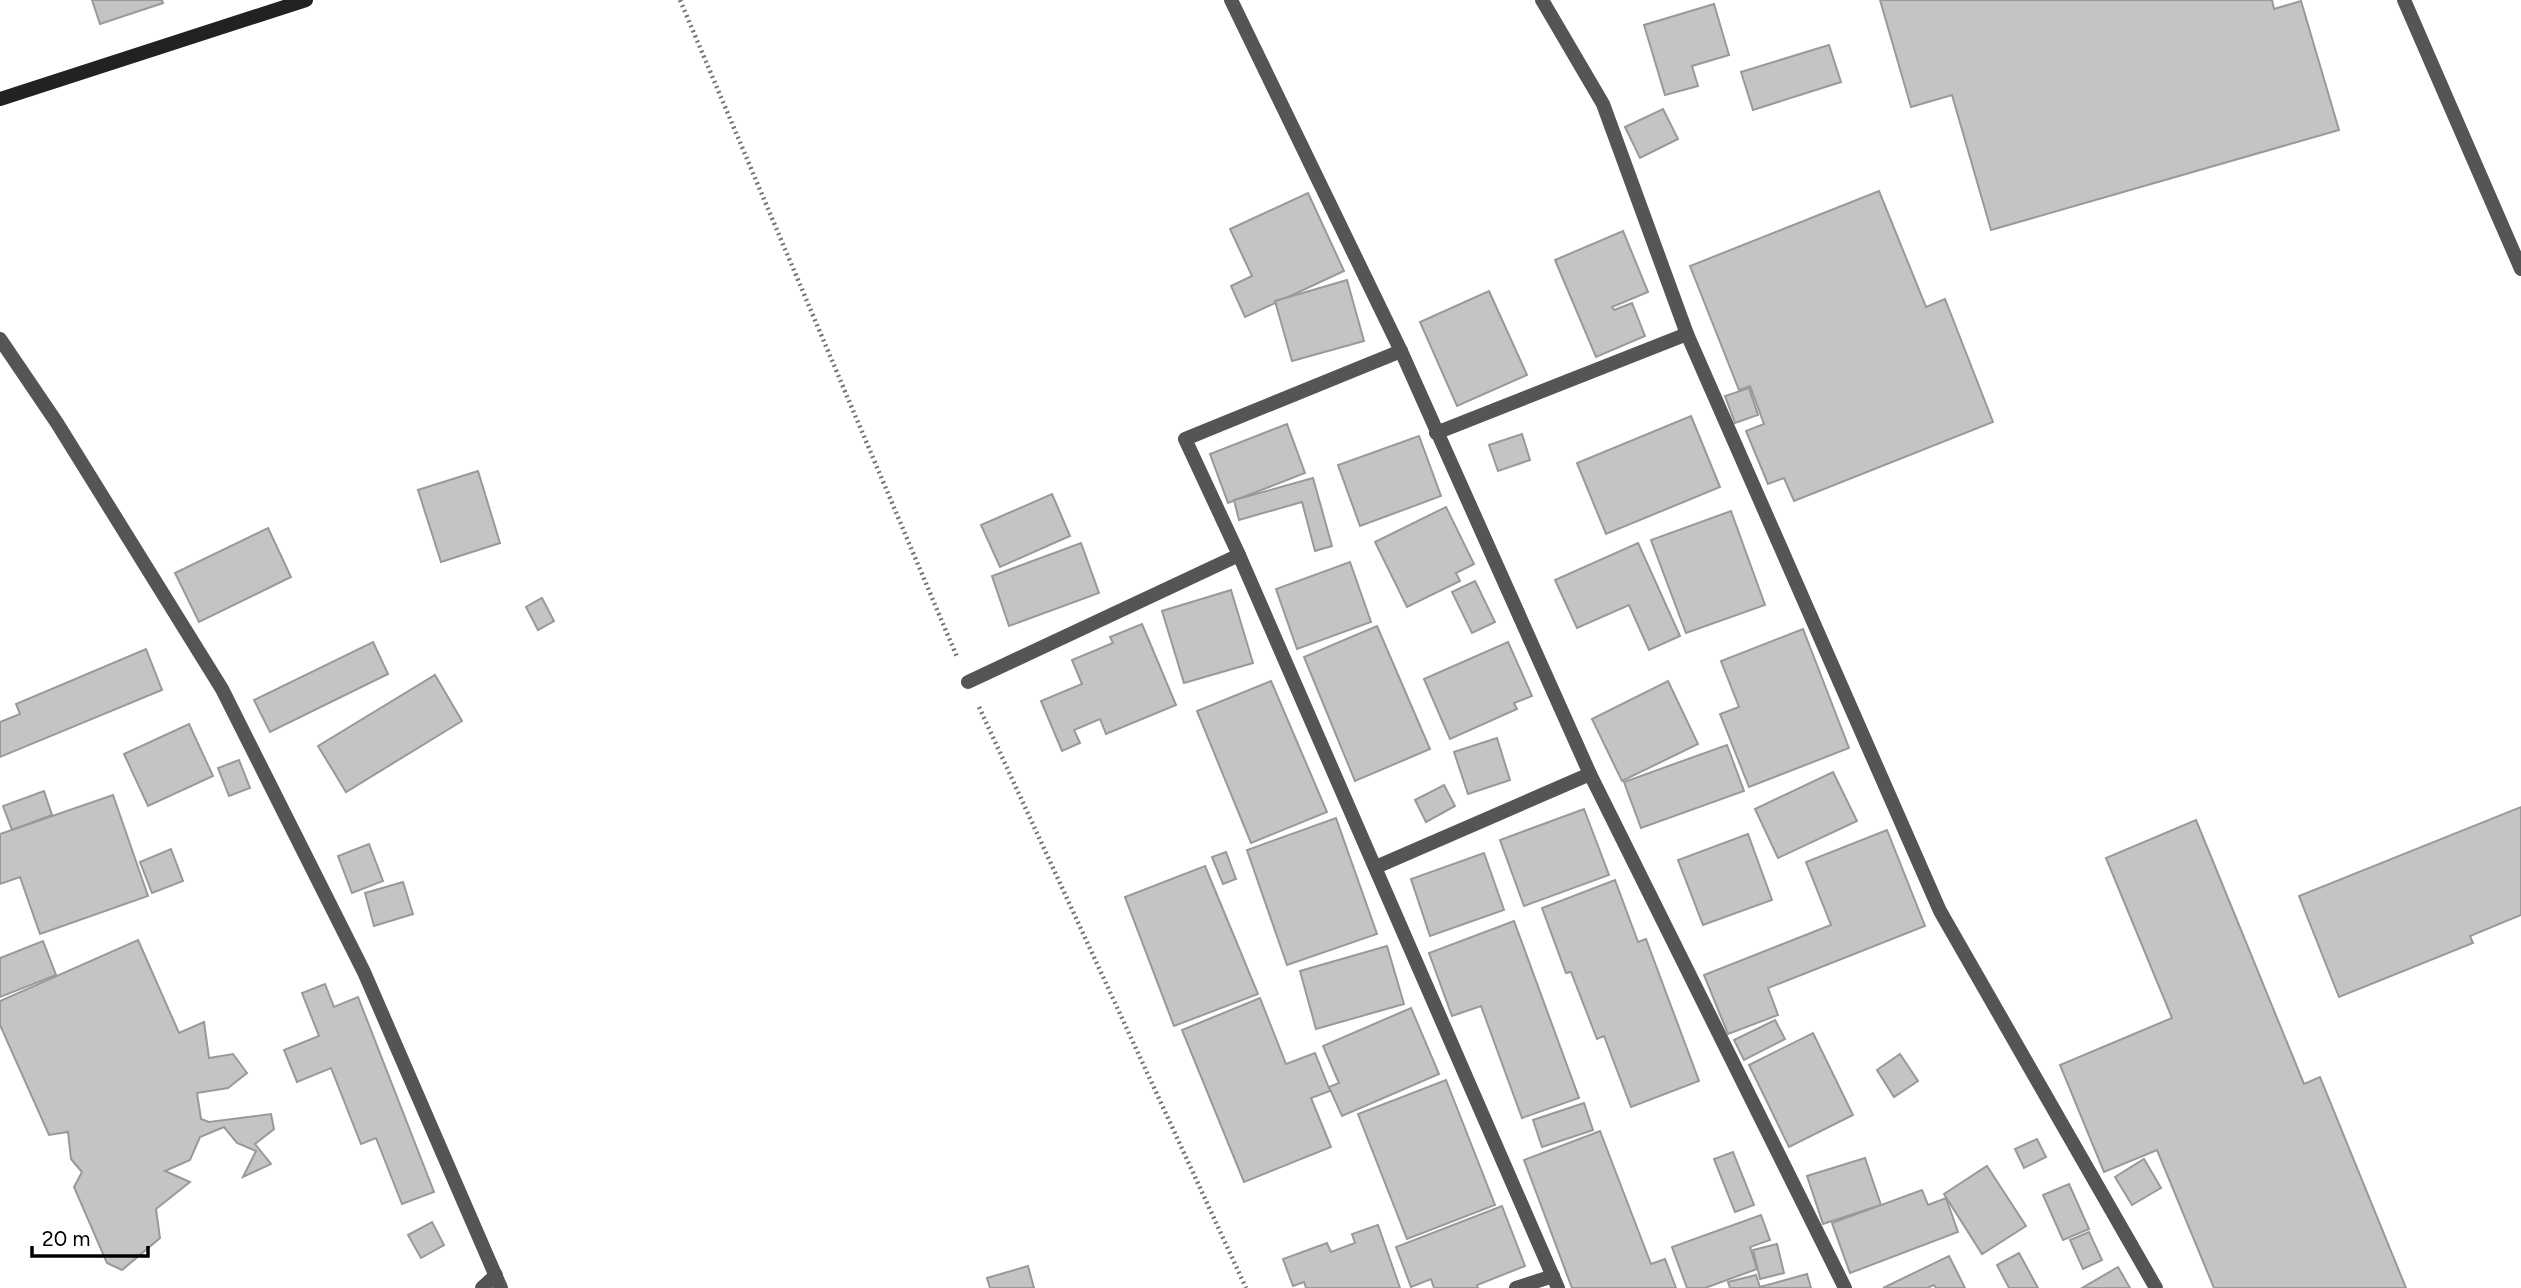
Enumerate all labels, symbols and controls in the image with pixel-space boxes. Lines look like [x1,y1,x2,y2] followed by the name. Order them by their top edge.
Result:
[32,1214,147,1258] scale bar
[42,1226,90,1251] text: 20 m

